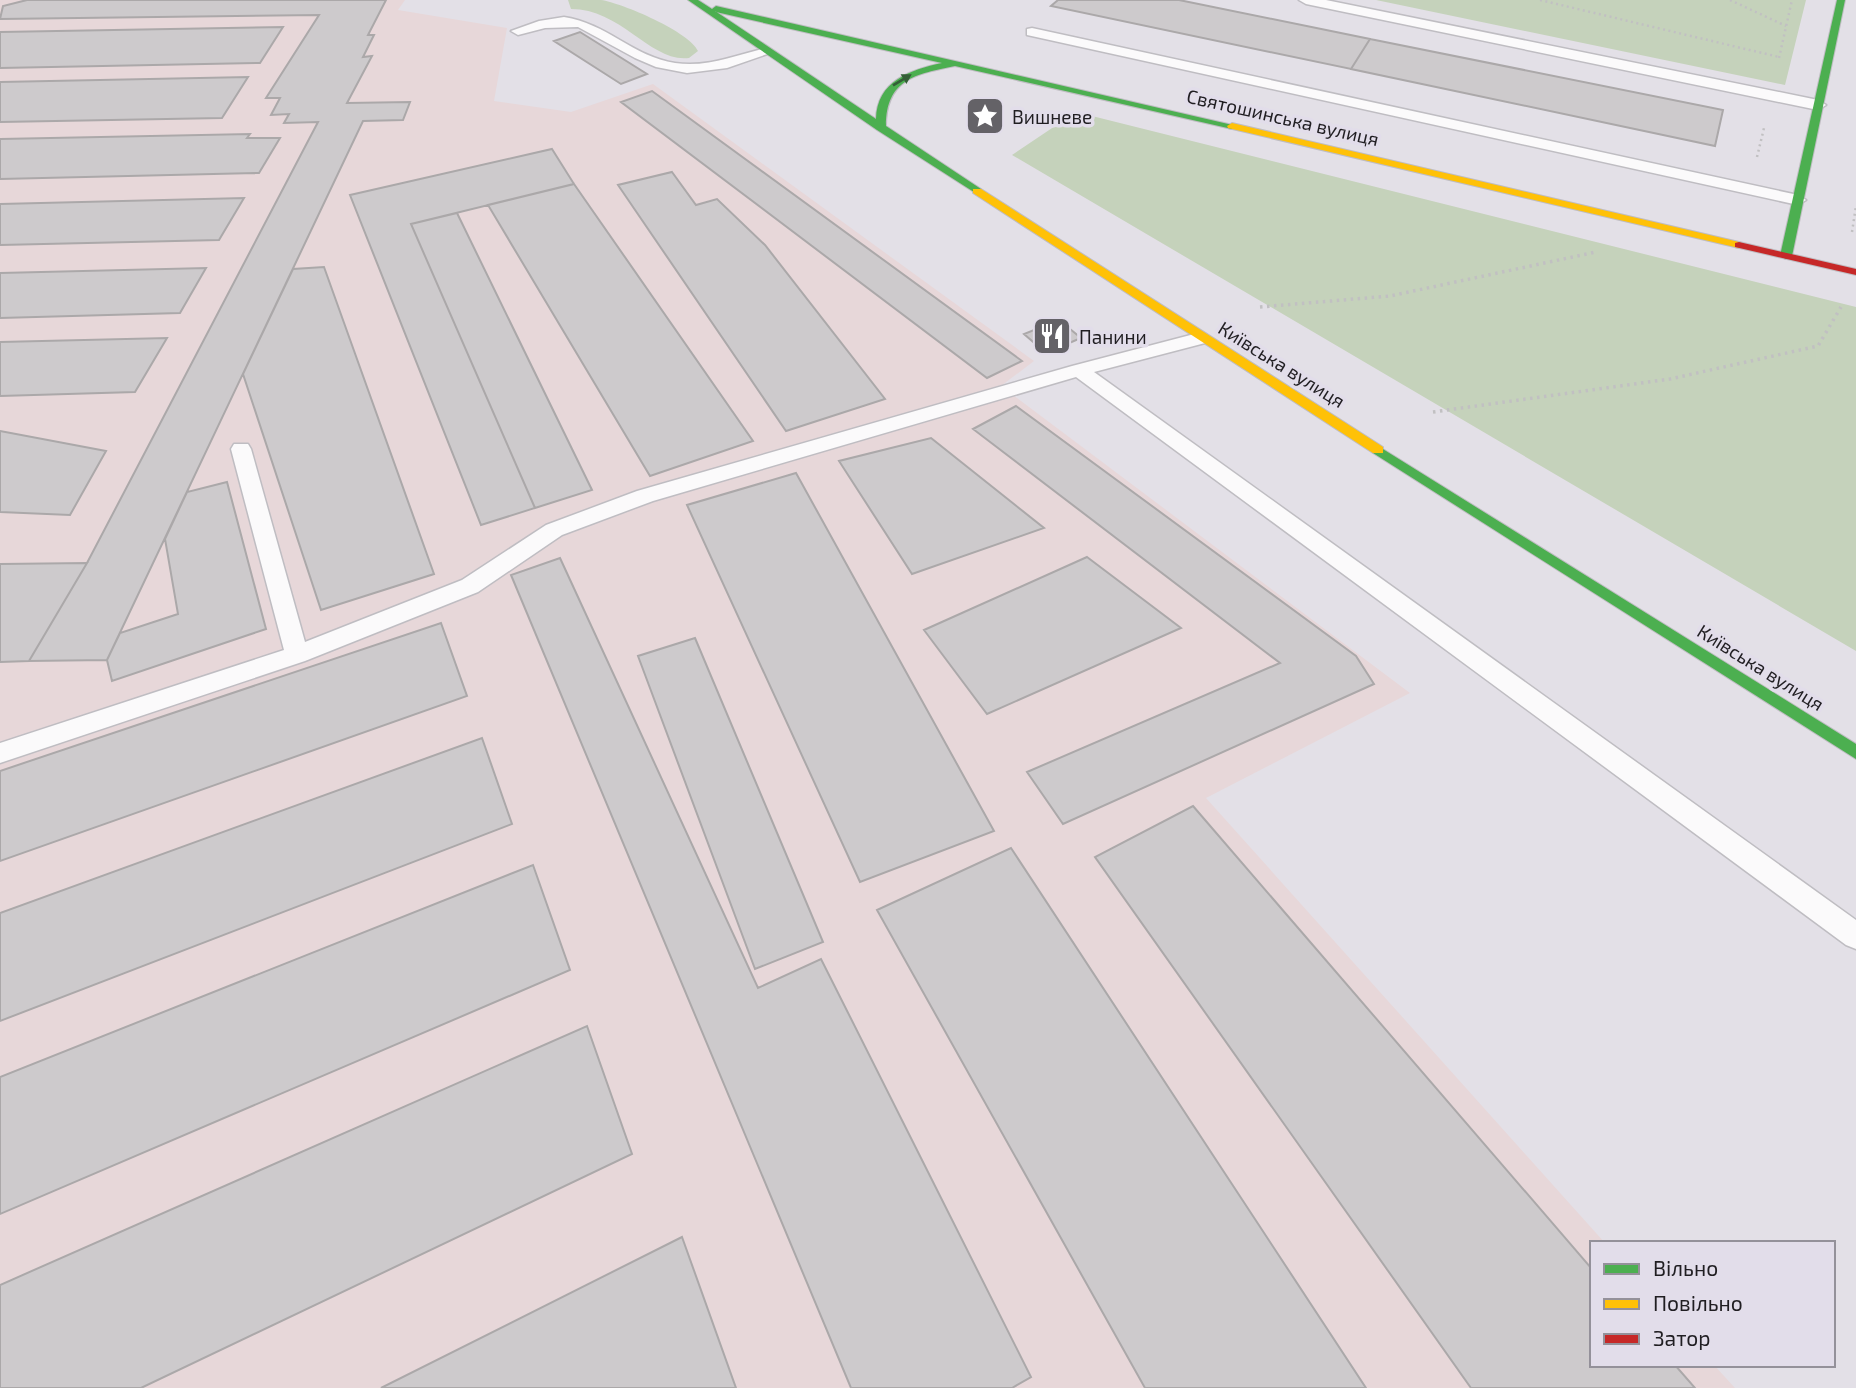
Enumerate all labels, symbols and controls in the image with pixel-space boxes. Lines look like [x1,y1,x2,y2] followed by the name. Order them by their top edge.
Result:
[893,74,912,86] one-way arrow
[1184,84,1381,151] street label: Святошинська вулиця
[964,95,1006,137] place icon: Вишневе
[1012,105,1092,128] place label: Вишневе
[1031,315,1073,357] restaurant icon: Панини
[1214,316,1350,413] street label: Київська вулиця
[1079,325,1147,348] place label: Панини
[1693,619,1829,716] street label: Київська вулиця
[1590,1241,1835,1367] legend
[1653,1255,1718,1280] text: Вільно
[1653,1290,1743,1315] text: Повільно
[1653,1325,1711,1350] text: Затор

